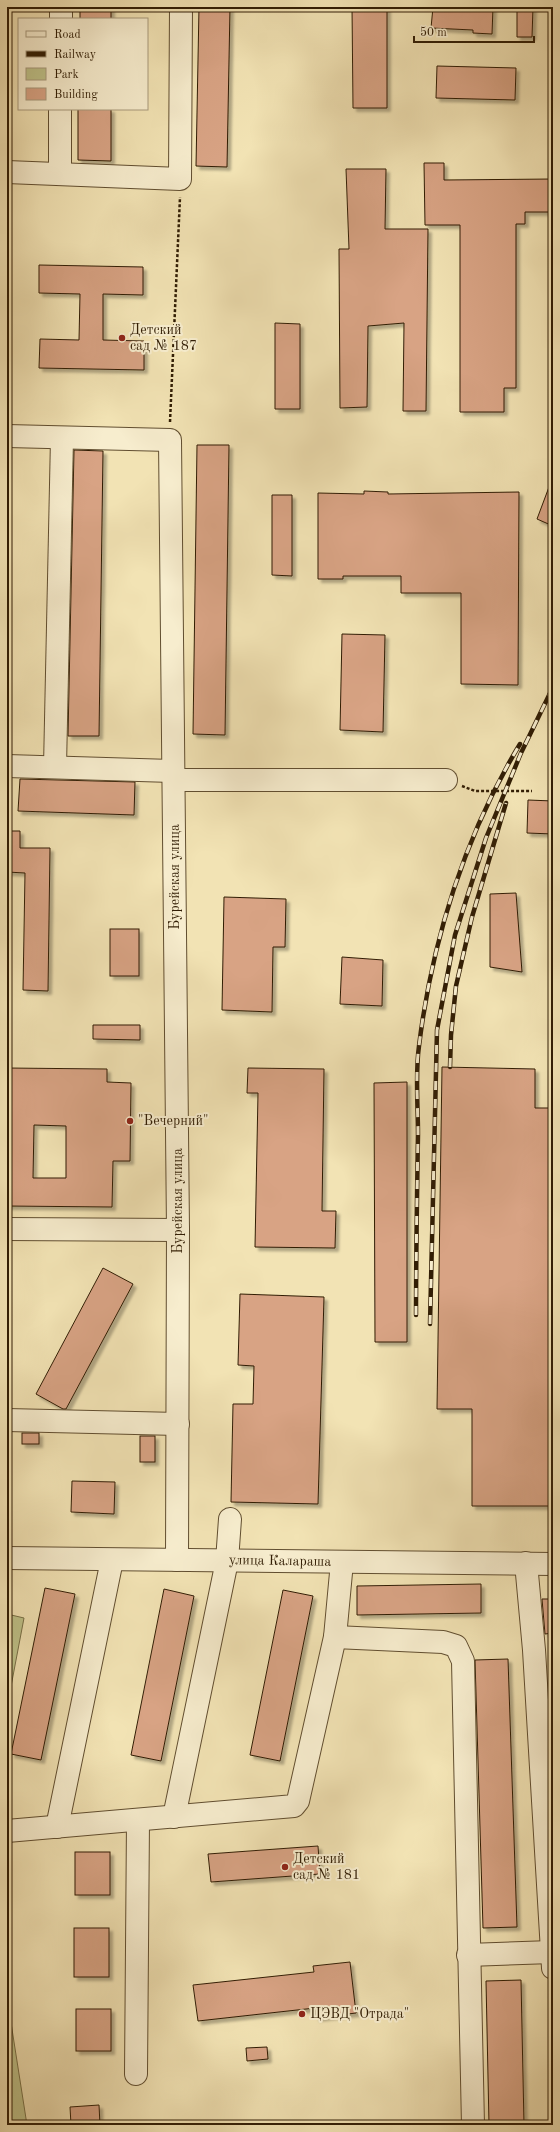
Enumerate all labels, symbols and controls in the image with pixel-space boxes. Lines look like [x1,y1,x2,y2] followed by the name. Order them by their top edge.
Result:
[18,18,148,110] legend
[414,18,534,44] scale bar
[420,26,447,39] text: 50 m
[54,29,81,41] text: Road
[54,49,97,61] text: Railway
[54,69,79,81] text: Park
[54,89,98,101] text: Building
[130,323,197,353] place label: Детский сад № 187
[117,333,127,343] marker: Детский сад № 187
[168,824,182,930] street label: Бурейская улица
[138,1114,209,1128] place label: "Вечерний"
[125,1116,135,1126] marker: "Вечерний"
[171,1148,185,1254] street label: Бурейская улица
[229,1553,331,1569] street label: улица Калараша
[293,1852,360,1882] place label: Детский сад № 181
[280,1862,290,1872] marker: Детский сад № 181
[310,2007,409,2021] place label: ЦЭВД "Отрада"
[297,2009,307,2019] marker: ЦЭВД "Отрада"

